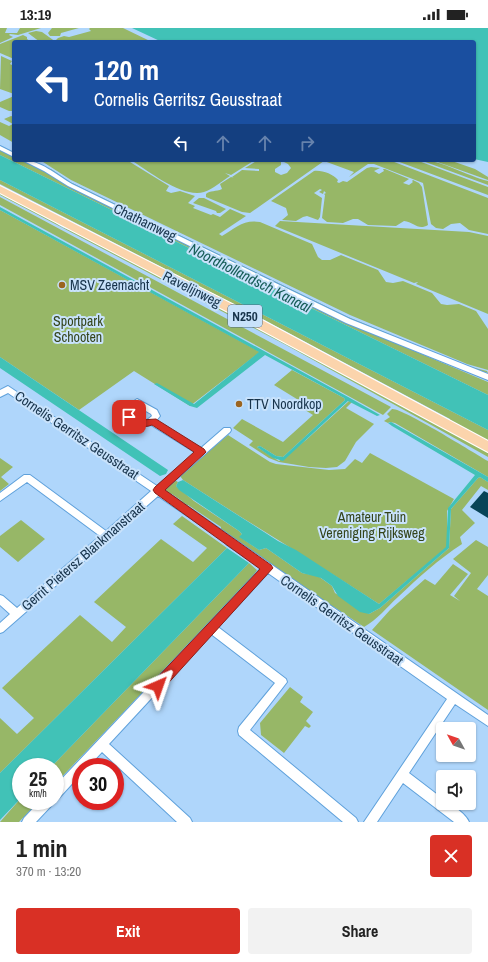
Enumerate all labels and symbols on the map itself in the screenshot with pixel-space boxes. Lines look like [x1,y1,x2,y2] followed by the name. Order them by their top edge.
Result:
[111,199,180,245] street label: Chathamweg
[186,238,315,317] water label: Noordhollandsch Kanaal
[160,267,224,311] street label: Ravelijnweg
[70,276,149,294] place label: MSV Zeemacht
[57,280,67,290] marker: MSV Zeemacht
[228,305,262,327] road number: N250
[53,312,103,346] park label: Sportpark Schooten
[11,387,143,483] street label: Cornelis Gerritsz Geusstraat
[247,395,322,413] place label: TTV Noordkop
[234,399,244,409] marker: TTV Noordkop
[112,400,146,434] pin
[18,498,148,614] street label: Gerrit Pietersz Blankmanstraat
[319,508,425,542] park label: Amateur Tuin Vereniging Rijksweg
[277,571,407,669] street label: Cornelis Gerritsz Geusstraat
[137,665,179,707] position arrow
[436,722,476,762] north arrow
[72,758,124,810] speed limit sign: 30

